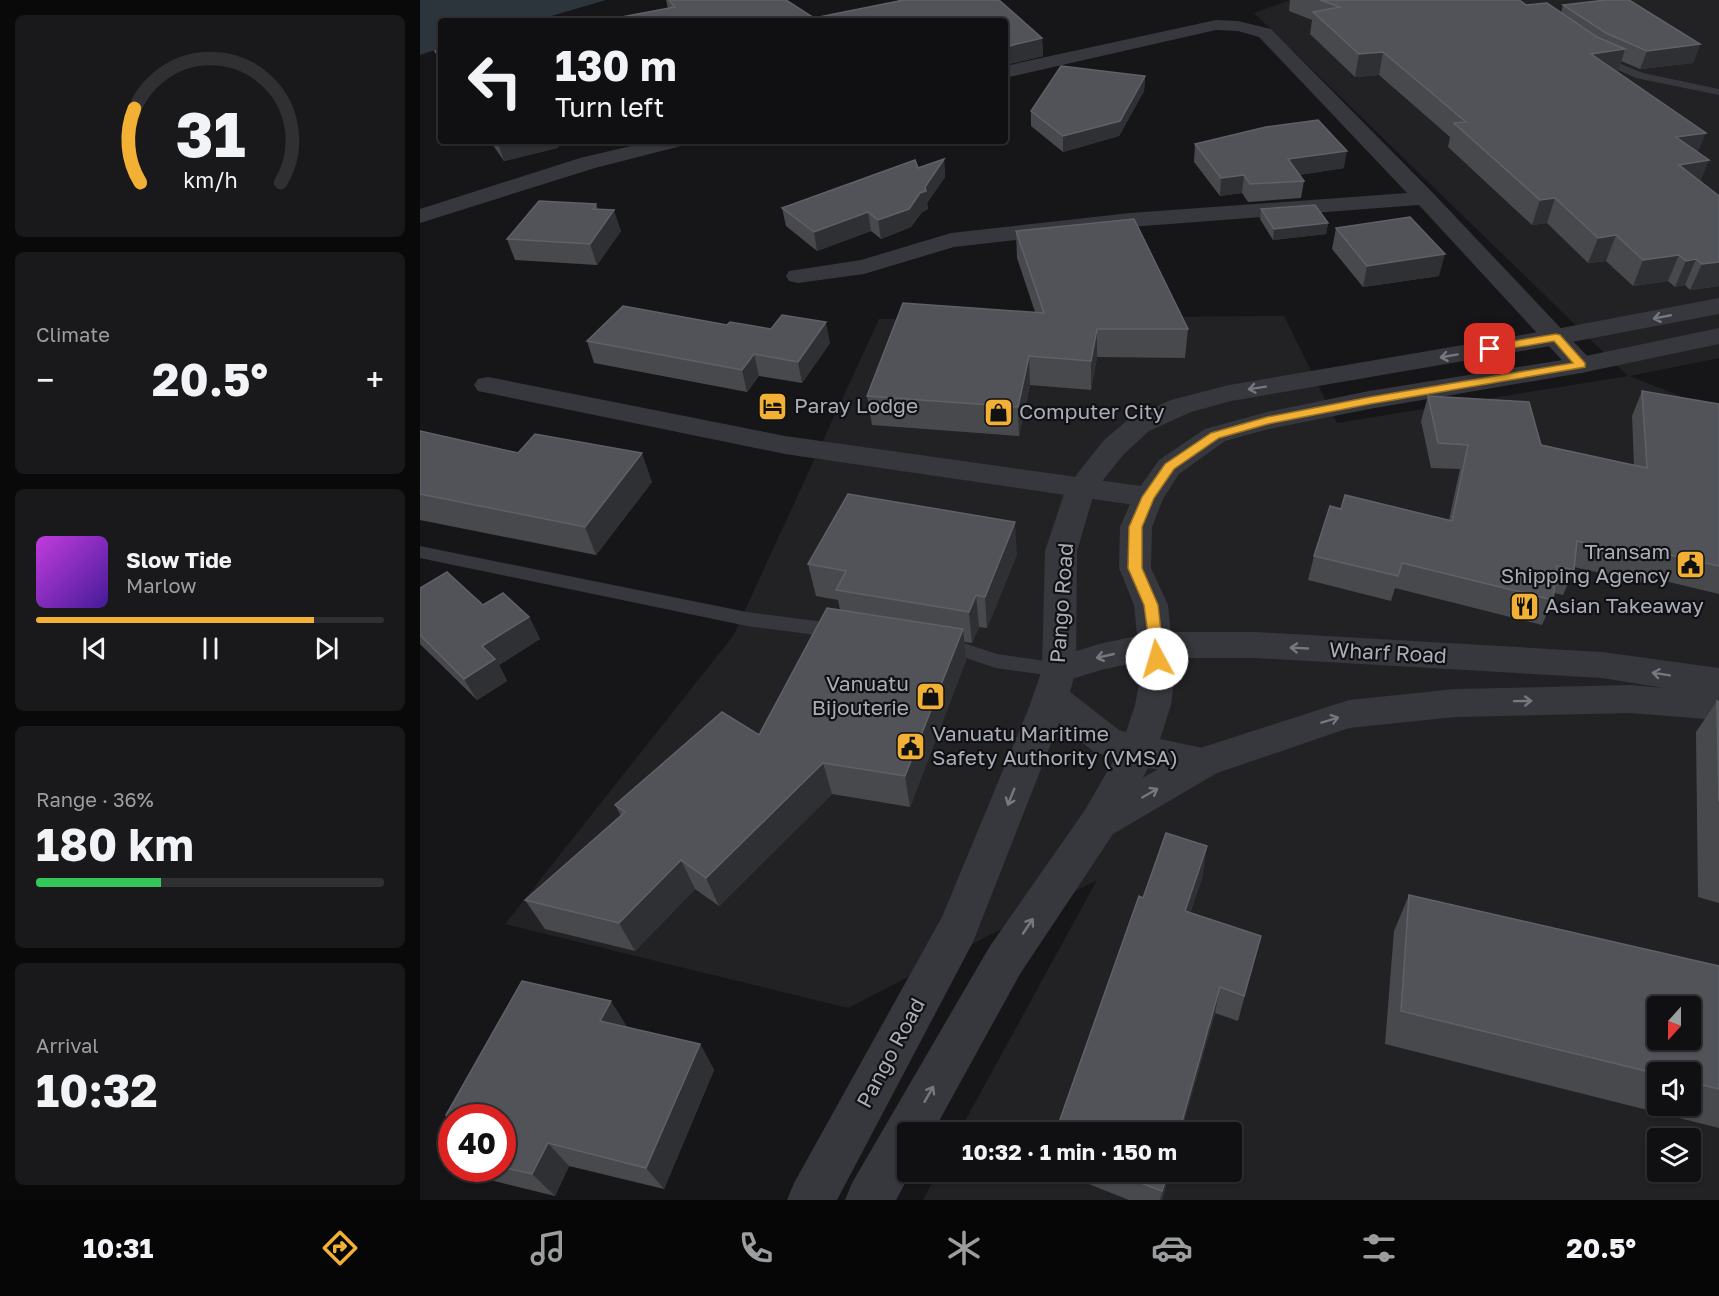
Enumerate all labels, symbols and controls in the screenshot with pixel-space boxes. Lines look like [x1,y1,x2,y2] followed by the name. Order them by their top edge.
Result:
[555,40,677,90] text: 130 m
[456,42,534,120] icon: left
[555,91,664,123] text: Turn left
[175,96,245,171] text: 31
[183,167,237,193] text: km/h
[1652,312,1672,323] one-way arrow
[36,322,110,346] text: Climate
[1464,323,1515,374] pin
[1473,332,1506,365] icon: arrive
[1440,350,1459,361] one-way arrow
[152,352,268,406] text: 20.5°
[36,360,54,399] text: −
[366,360,384,399] text: +
[1247,383,1267,394] one-way arrow
[757,390,789,422] hotel icon: Paray Lodge
[794,392,918,418] place label: Paray Lodge
[982,396,1014,428] shop icon: Computer City
[1019,398,1165,424] place label: Computer City
[1501,538,1670,588] place label: Transam Shipping Agency
[1044,542,1078,664] street label: Pango Road
[126,546,232,573] text: Slow Tide
[1675,548,1707,580] public building icon: Transam Shipping Agency
[126,573,197,597] text: Marlow
[1508,590,1540,622] restaurant icon: Asian Takeaway
[1545,592,1704,618] place label: Asian Takeaway
[1125,627,1189,691] position arrow
[78,632,111,665] icon: previous
[194,632,227,665] icon: pause
[310,632,343,665] icon: next
[1328,636,1448,668] street label: Wharf Road
[1290,642,1310,653] one-way arrow
[1096,651,1116,662] one-way arrow
[1652,668,1672,679] one-way arrow
[812,670,909,720] place label: Vanuatu Bijouterie
[914,680,946,712] shop icon: Vanuatu Bijouterie
[1513,695,1533,707] one-way arrow
[1320,714,1339,725] one-way arrow
[932,720,1178,770] place label: Vanuatu Maritime Safety Authority (VMSA)
[895,730,927,762] public building icon: Vanuatu Maritime Safety Authority (VMSA)
[36,787,154,811] text: Range · 36%
[1141,787,1158,799] one-way arrow
[1005,788,1016,806] one-way arrow
[36,817,194,871] text: 180 km
[1022,919,1034,935] one-way arrow
[850,993,930,1112] street label: Pango Road
[1647,996,1701,1050] north arrow
[1647,996,1701,1182] map controls
[36,1033,99,1057] text: Arrival
[1647,1062,1701,1116] button: sound
[36,1063,158,1117] text: 10:32
[923,1086,935,1103] one-way arrow
[438,1104,516,1182] speed limit sign: 40
[1647,1128,1701,1182] button: layers
[962,1138,1177,1165] text: 10:32 · 1 min · 150 m
[319,1227,361,1269] icon: directions
[527,1227,569,1269] icon: music
[735,1227,777,1269] icon: phone
[943,1227,985,1269] icon: climate
[1151,1227,1193,1269] icon: car
[1358,1227,1400,1269] icon: filters
[83,1232,153,1264] text: 10:31
[1566,1232,1636,1264] text: 20.5°

